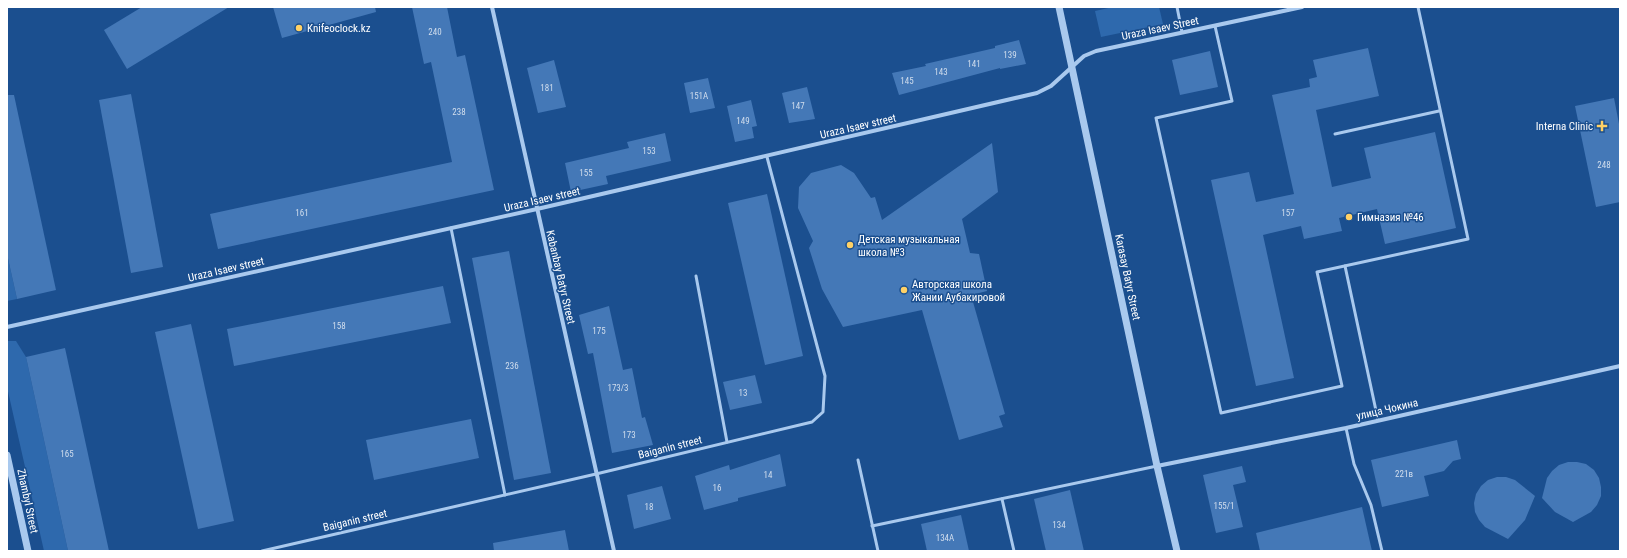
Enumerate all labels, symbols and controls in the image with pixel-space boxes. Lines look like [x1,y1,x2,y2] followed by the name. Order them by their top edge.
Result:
[1120,14,1200,43] street label: Uraza Isaev Street
[307,22,371,35] place label: Knifeoclock.kz
[294,23,304,33] marker: Knifeoclock.kz
[428,27,442,37] house number: 240
[1003,50,1017,60] house number: 139
[967,59,981,69] house number: 141
[934,67,948,77] house number: 143
[900,76,914,86] house number: 145
[540,83,554,93] house number: 181
[690,91,708,101] house number: 151А
[791,101,805,111] house number: 147
[452,107,466,117] house number: 238
[819,111,897,142] street label: Uraza Isaev street
[736,116,750,126] house number: 149
[1536,120,1593,133] place label: Interna Clinic
[1596,120,1608,132] marker: Interna Clinic
[642,146,656,156] house number: 153
[1597,160,1611,170] house number: 248
[579,168,593,178] house number: 155
[503,184,581,215] street label: Uraza Isaev street
[295,208,309,218] house number: 161
[1281,208,1295,218] house number: 157
[1357,211,1424,224] place label: Гимназия №46
[1344,212,1354,222] marker: Гимназия №46
[543,229,578,325] street label: Kabanbay Batyr Street
[858,233,960,259] place label: Детская музыкальная школа №3
[1112,233,1143,321] street label: Karasay Batyr Street
[845,240,855,250] marker: Детская музыкальная школа №3
[187,254,265,285] street label: Uraza Isaev street
[912,278,1005,304] place label: Авторская школа Жании Аубакировой
[899,285,909,295] marker: Авторская школа Жании Аубакировой
[332,321,346,331] house number: 158
[592,326,606,336] house number: 175
[505,361,519,371] house number: 236
[607,383,629,393] house number: 173/3
[739,388,747,398] house number: 13
[1355,396,1419,423] street label: улица Чокина
[622,430,636,440] house number: 173
[637,433,703,462] street label: Baiganin street
[60,449,74,459] house number: 165
[14,468,41,534] street label: Zhambyl Street
[1395,469,1413,479] house number: 221в
[764,470,773,480] house number: 14
[713,483,721,493] house number: 16
[1213,501,1235,511] house number: 155/1
[645,502,653,512] house number: 18
[322,507,388,534] street label: Baiganin street
[1052,520,1066,530] house number: 134
[936,533,954,543] house number: 134А

